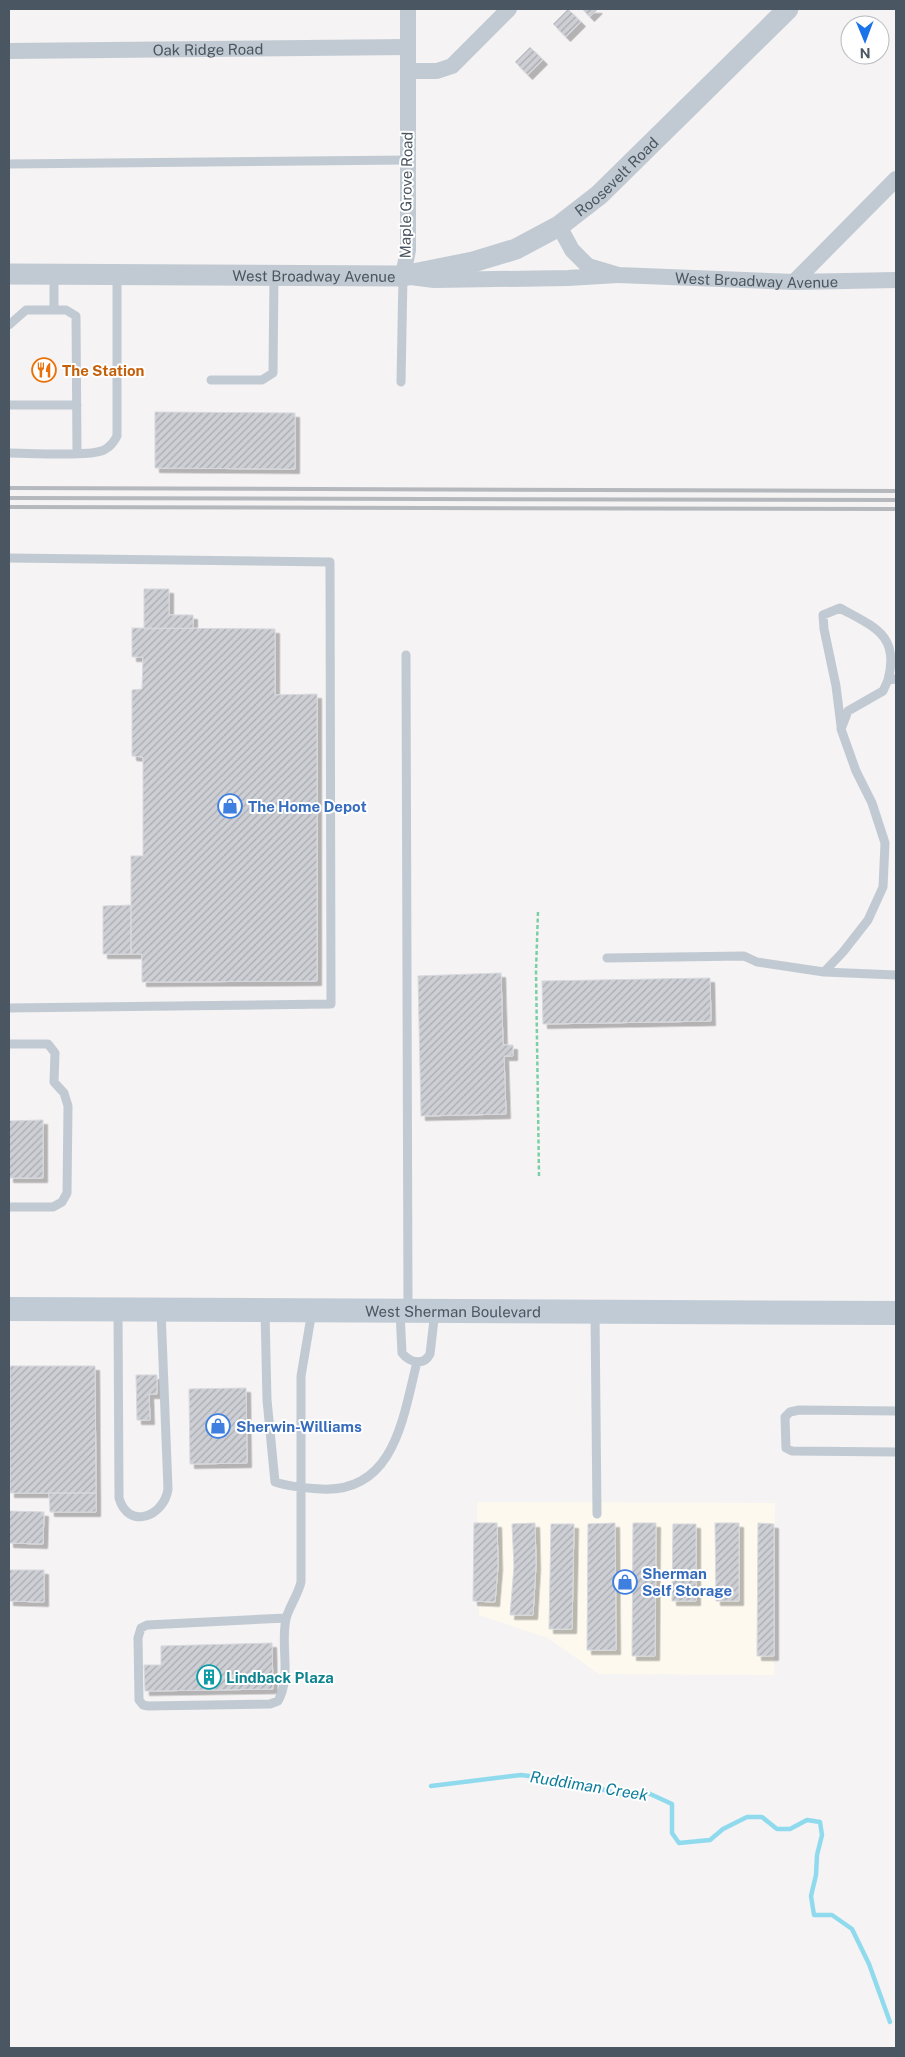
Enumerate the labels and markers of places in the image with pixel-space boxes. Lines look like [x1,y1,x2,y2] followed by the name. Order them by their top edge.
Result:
[31,357,57,383] restaurant icon: The Station
[62,362,145,379] place label: The Station
[217,793,243,819] shop icon: The Home Depot
[248,798,367,815] place label: The Home Depot
[205,1413,231,1439] shop icon: Sherwin-Williams
[236,1418,362,1435] place label: Sherwin-Williams
[642,1565,732,1599] place label: Sherman Self Storage
[612,1569,638,1595] shop icon: Sherman Self Storage
[196,1664,222,1690] building icon: Lindback Plaza
[226,1669,334,1686] place label: Lindback Plaza

